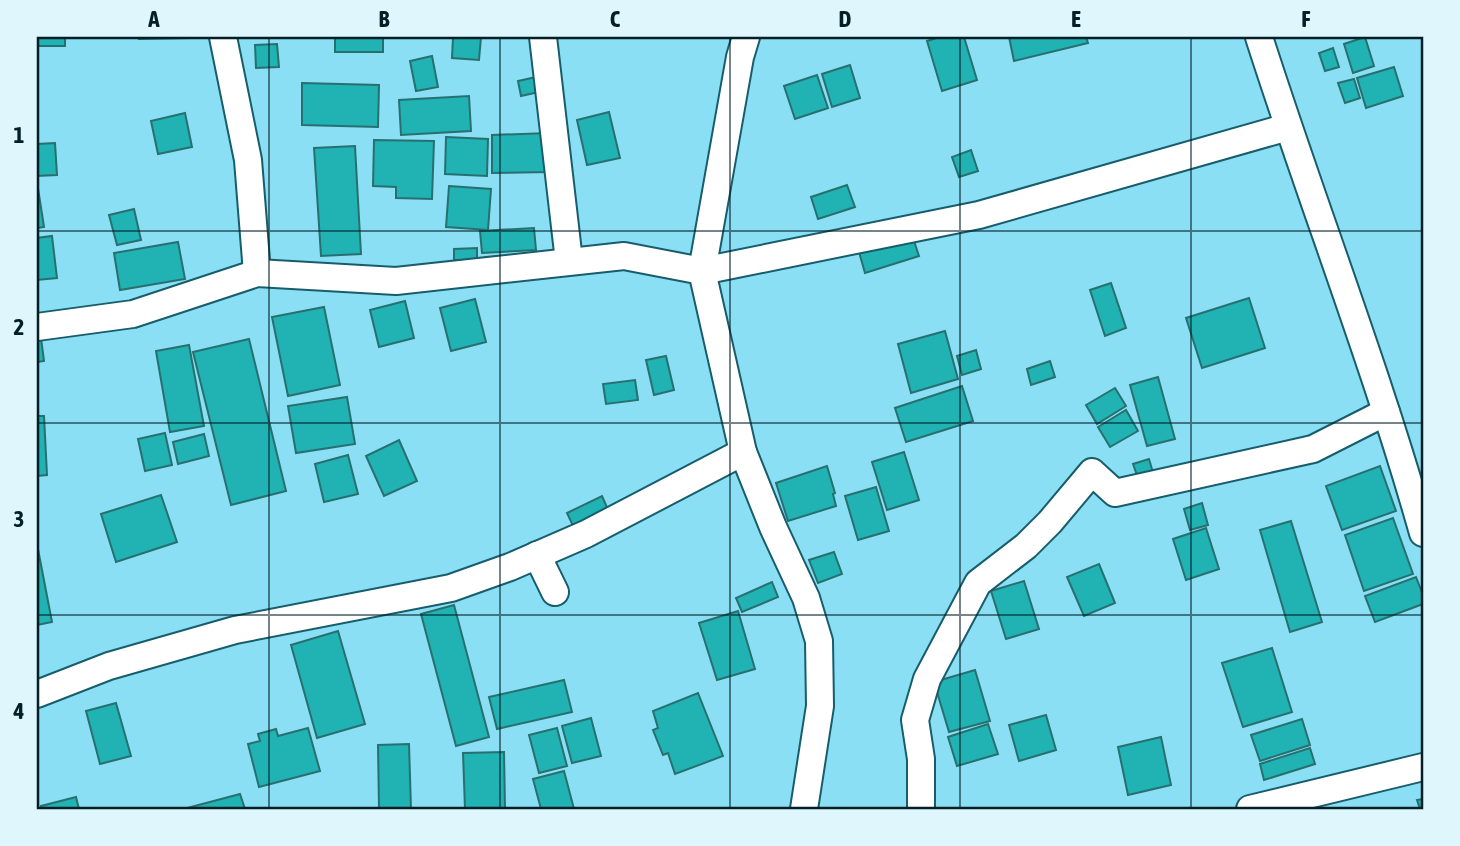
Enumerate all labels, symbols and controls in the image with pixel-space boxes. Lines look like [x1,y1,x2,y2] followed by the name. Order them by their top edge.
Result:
[147,6,160,32] text: A
[379,6,390,32] text: B
[610,6,621,32] text: C
[839,6,852,32] text: D
[1071,6,1081,32] text: E
[1301,6,1311,32] text: F
[14,122,25,148] text: 1
[14,314,24,340] text: 2
[14,506,24,532] text: 3
[13,698,25,724] text: 4

